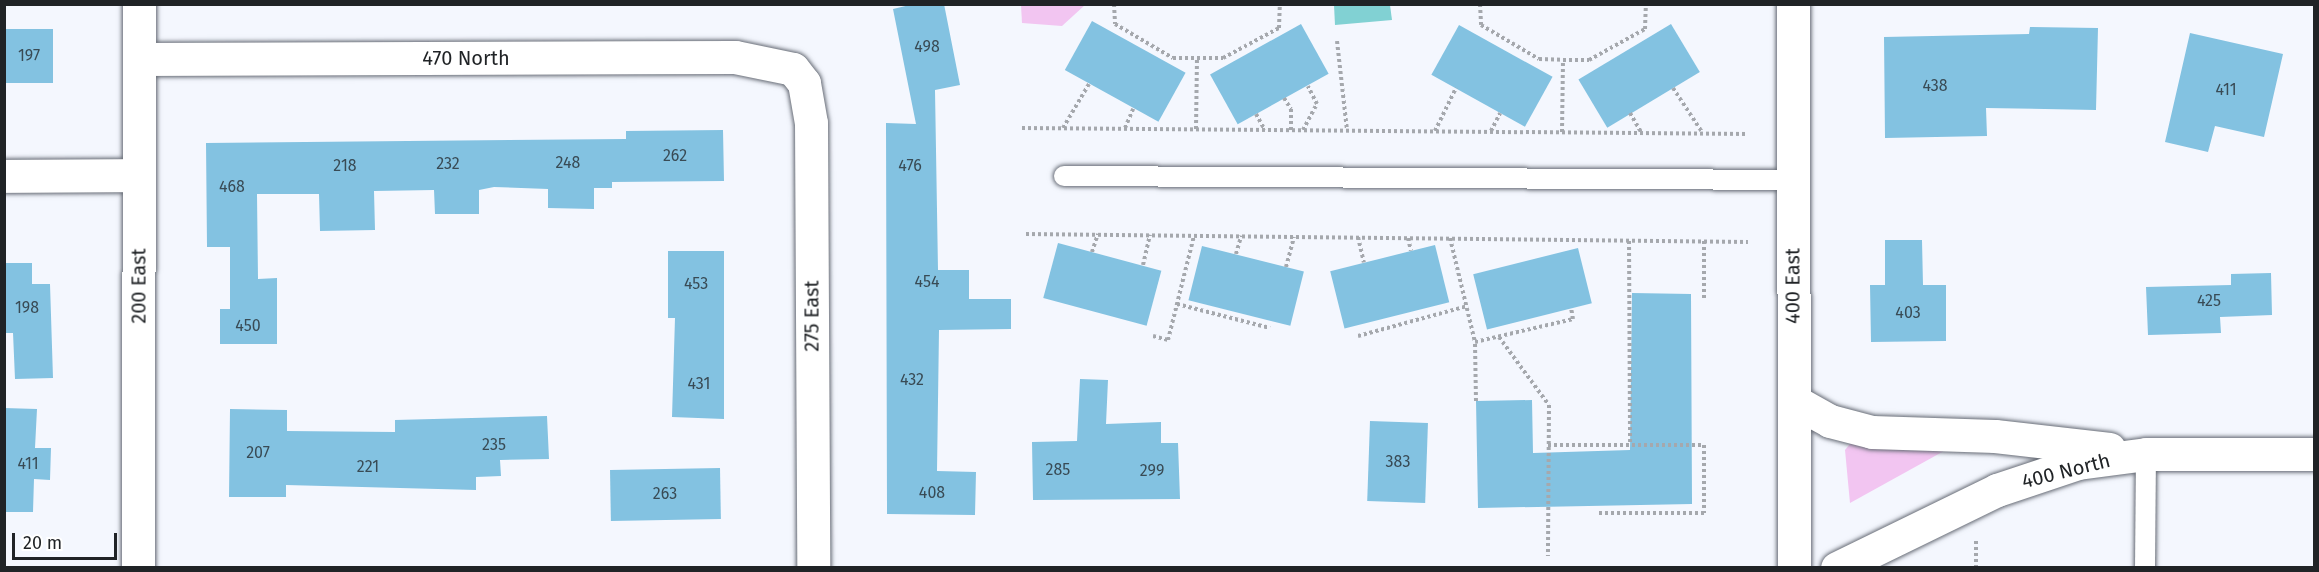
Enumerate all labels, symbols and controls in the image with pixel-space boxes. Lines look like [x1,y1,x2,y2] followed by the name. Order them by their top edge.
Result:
[914,37,940,57] house number: 498
[18,46,40,66] house number: 197
[422,46,510,70] street label: 470 North
[1922,76,1948,96] house number: 438
[2215,80,2237,100] house number: 411
[663,146,687,166] house number: 262
[556,153,580,173] house number: 248
[436,154,460,174] house number: 232
[333,156,357,176] house number: 218
[898,156,922,176] house number: 476
[219,177,245,197] house number: 468
[127,248,151,324] street label: 200 East
[1781,248,1805,324] street label: 400 East
[915,272,939,292] house number: 454
[684,274,708,294] house number: 453
[800,280,824,352] street label: 275 East
[2197,291,2221,311] house number: 425
[15,298,39,318] house number: 198
[1895,303,1921,323] house number: 403
[235,316,261,336] house number: 450
[900,370,924,390] house number: 432
[688,374,710,394] house number: 431
[482,435,506,455] house number: 235
[246,443,270,463] house number: 207
[2019,448,2113,494] street label: 400 North
[1386,452,1410,472] house number: 383
[17,454,39,474] house number: 411
[357,457,379,477] house number: 221
[1046,460,1070,480] house number: 285
[1140,461,1164,481] house number: 299
[919,483,945,503] house number: 408
[653,484,677,504] house number: 263
[15,521,120,559] scale bar
[23,532,62,554] text: 20 m

